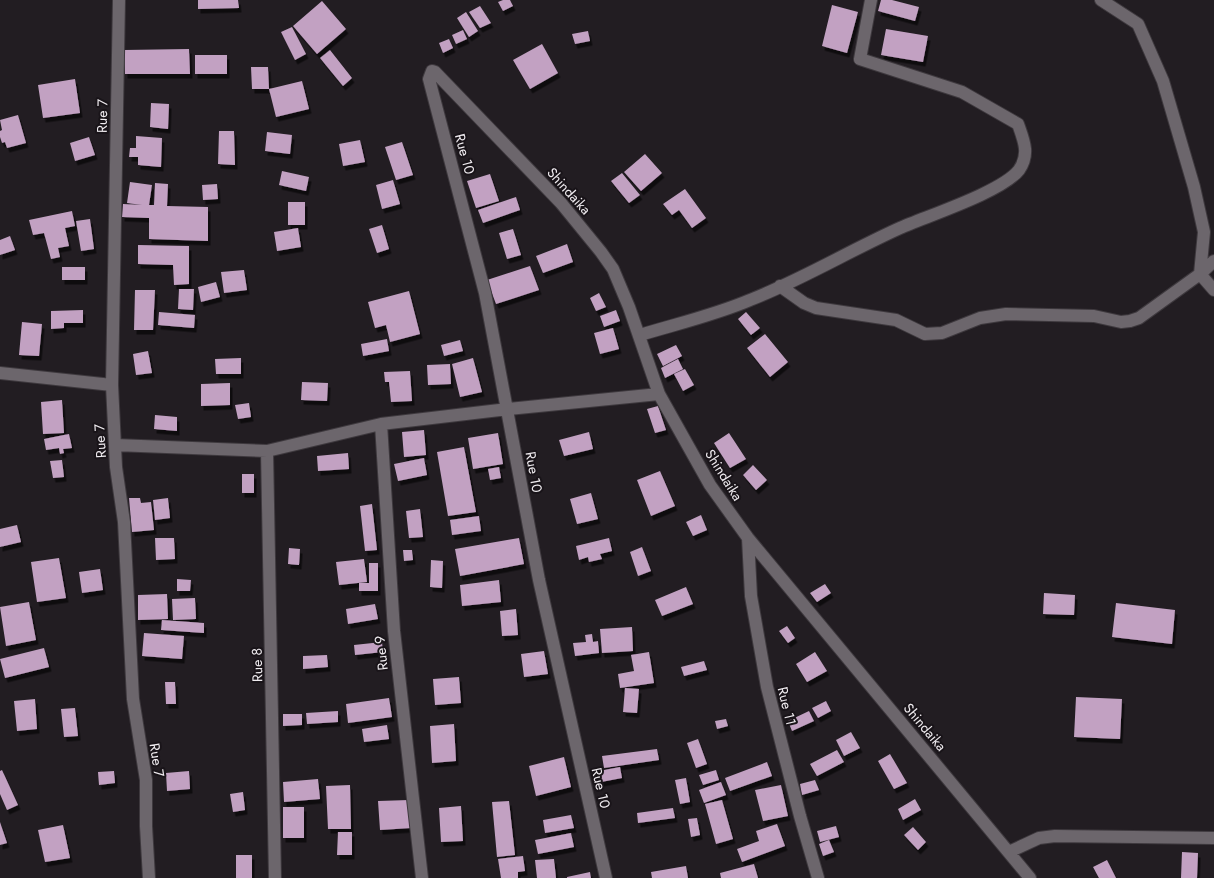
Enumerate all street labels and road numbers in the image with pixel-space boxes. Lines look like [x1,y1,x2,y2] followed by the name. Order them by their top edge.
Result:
[92,98,112,133] street label: Rue 7
[450,131,480,177] street label: Rue 10
[542,163,596,219] street label: Shindaika
[89,423,111,458] street label: Rue 7
[700,445,748,505] street label: Shindaika
[521,450,547,494] street label: Rue 10
[369,635,393,671] street label: Rue 9
[247,648,267,682] street label: Rue 8
[773,685,801,727] street label: Rue 11
[899,699,951,755] street label: Shindaika
[144,742,170,779] street label: Rue 7
[587,766,615,810] street label: Rue 10

